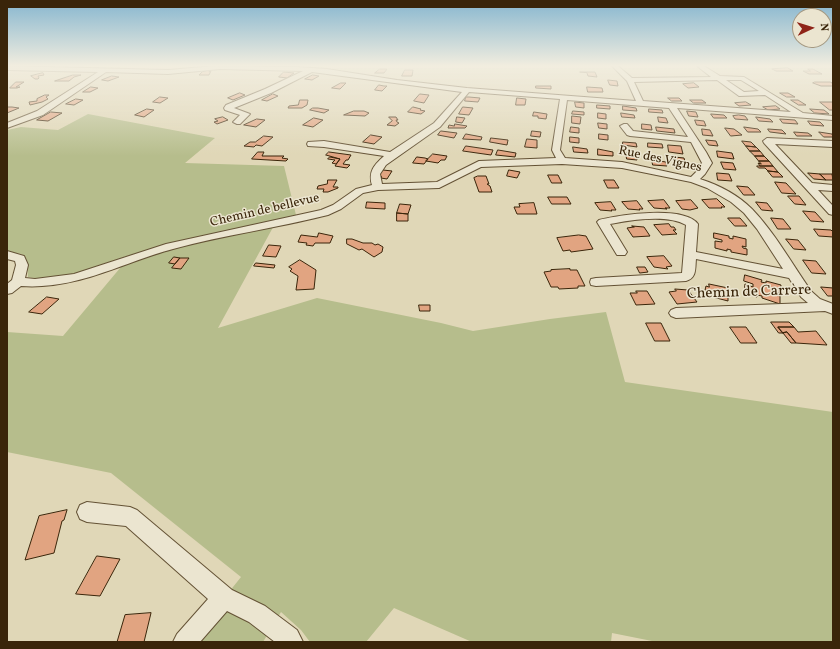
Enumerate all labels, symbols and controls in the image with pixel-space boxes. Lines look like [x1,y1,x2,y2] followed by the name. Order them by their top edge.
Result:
[792,8,832,48] north arrow
[816,23,831,32] text: N
[617,144,703,176] street label: Rue des Vignes
[209,191,321,231] street label: Chemin de bellevue
[686,282,812,304] street label: Chemin de Carrère

